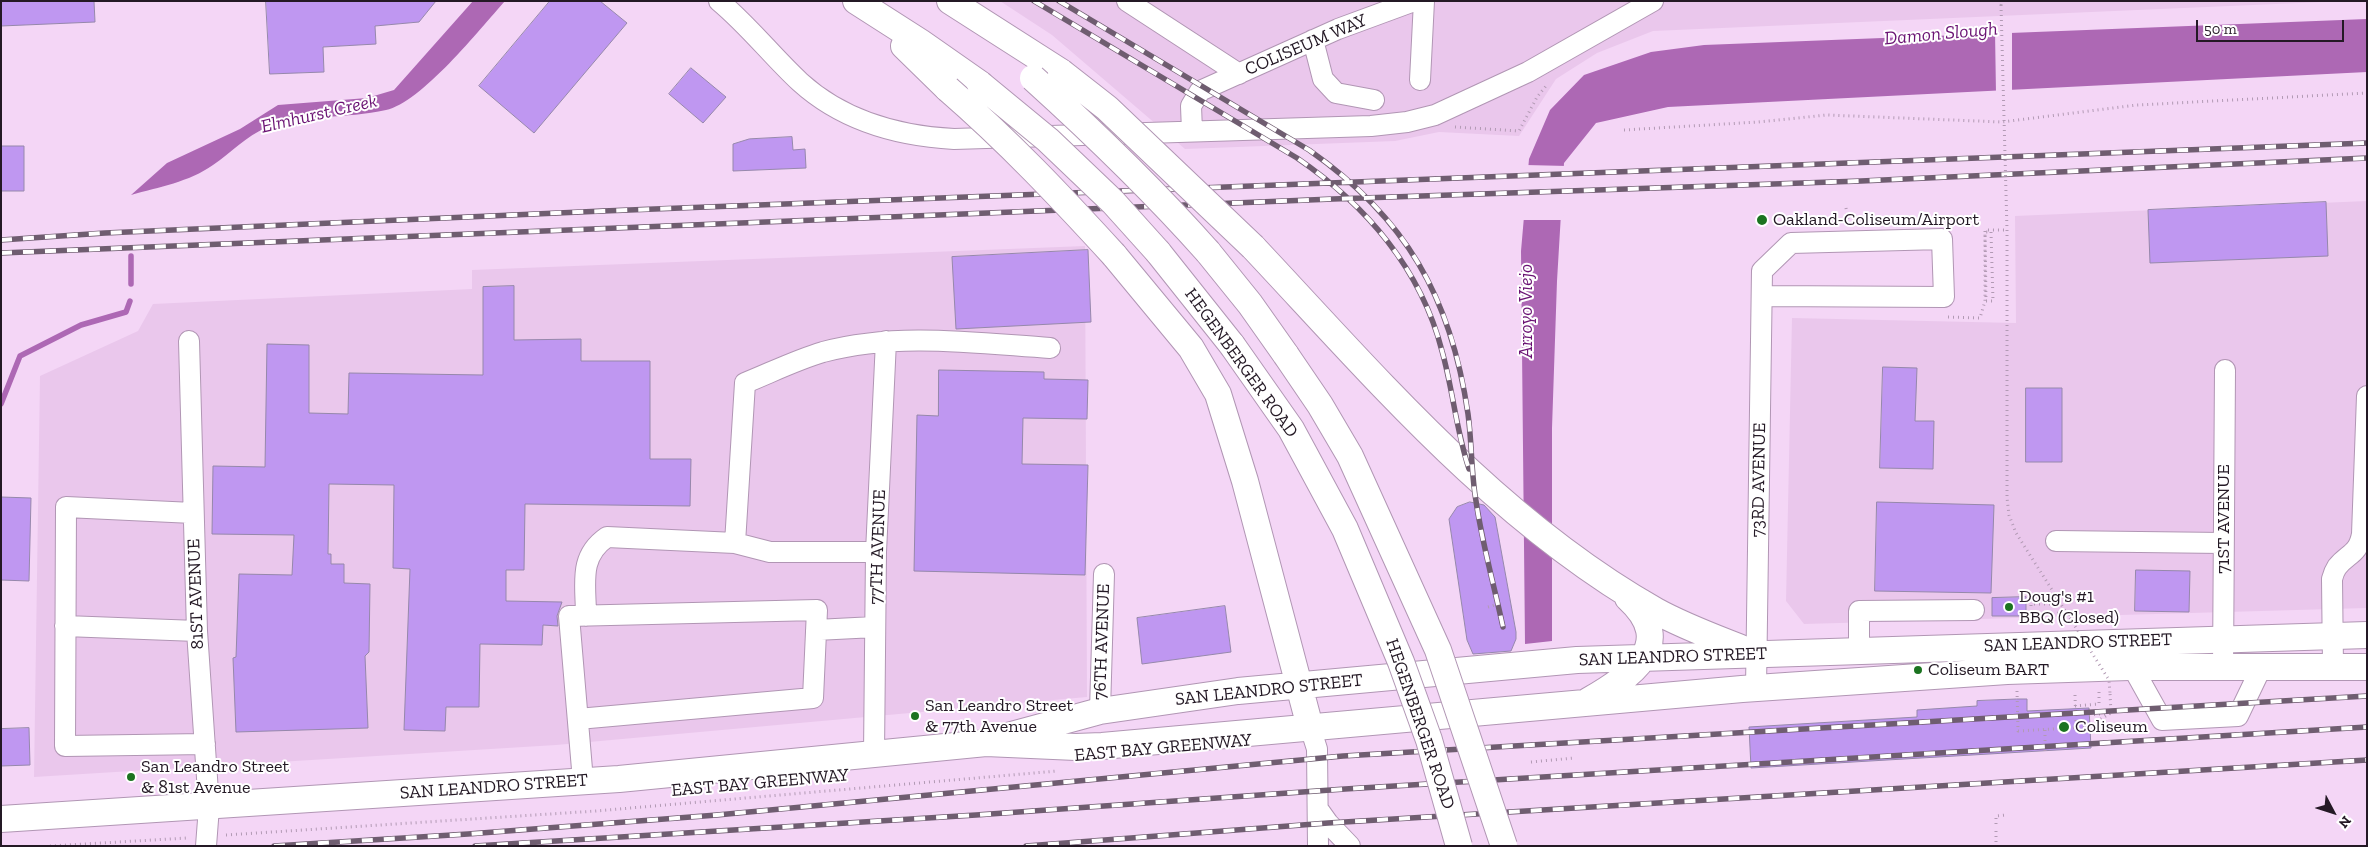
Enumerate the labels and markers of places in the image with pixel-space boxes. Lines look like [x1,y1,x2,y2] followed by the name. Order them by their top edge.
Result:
[1773,209,1979,231] place label: Oakland-Coliseum/Airport
[1755,213,1769,227] marker: Oakland-Coliseum/Airport
[2019,586,2119,628] place label: Doug's #1 BBQ (Closed)
[2003,601,2015,613] marker: Doug's #1 BBQ (Closed)
[1928,659,2049,681] place label: Coliseum BART
[1912,664,1924,676] marker: Coliseum BART
[925,695,1073,738] place label: San Leandro Street & 77th Avenue
[909,710,921,722] marker: San Leandro Street & 77th Avenue
[2075,716,2148,738] place label: Coliseum
[2057,720,2071,734] marker: Coliseum
[141,756,289,799] place label: San Leandro Street & 81st Avenue
[125,771,137,783] marker: San Leandro Street & 81st Avenue

